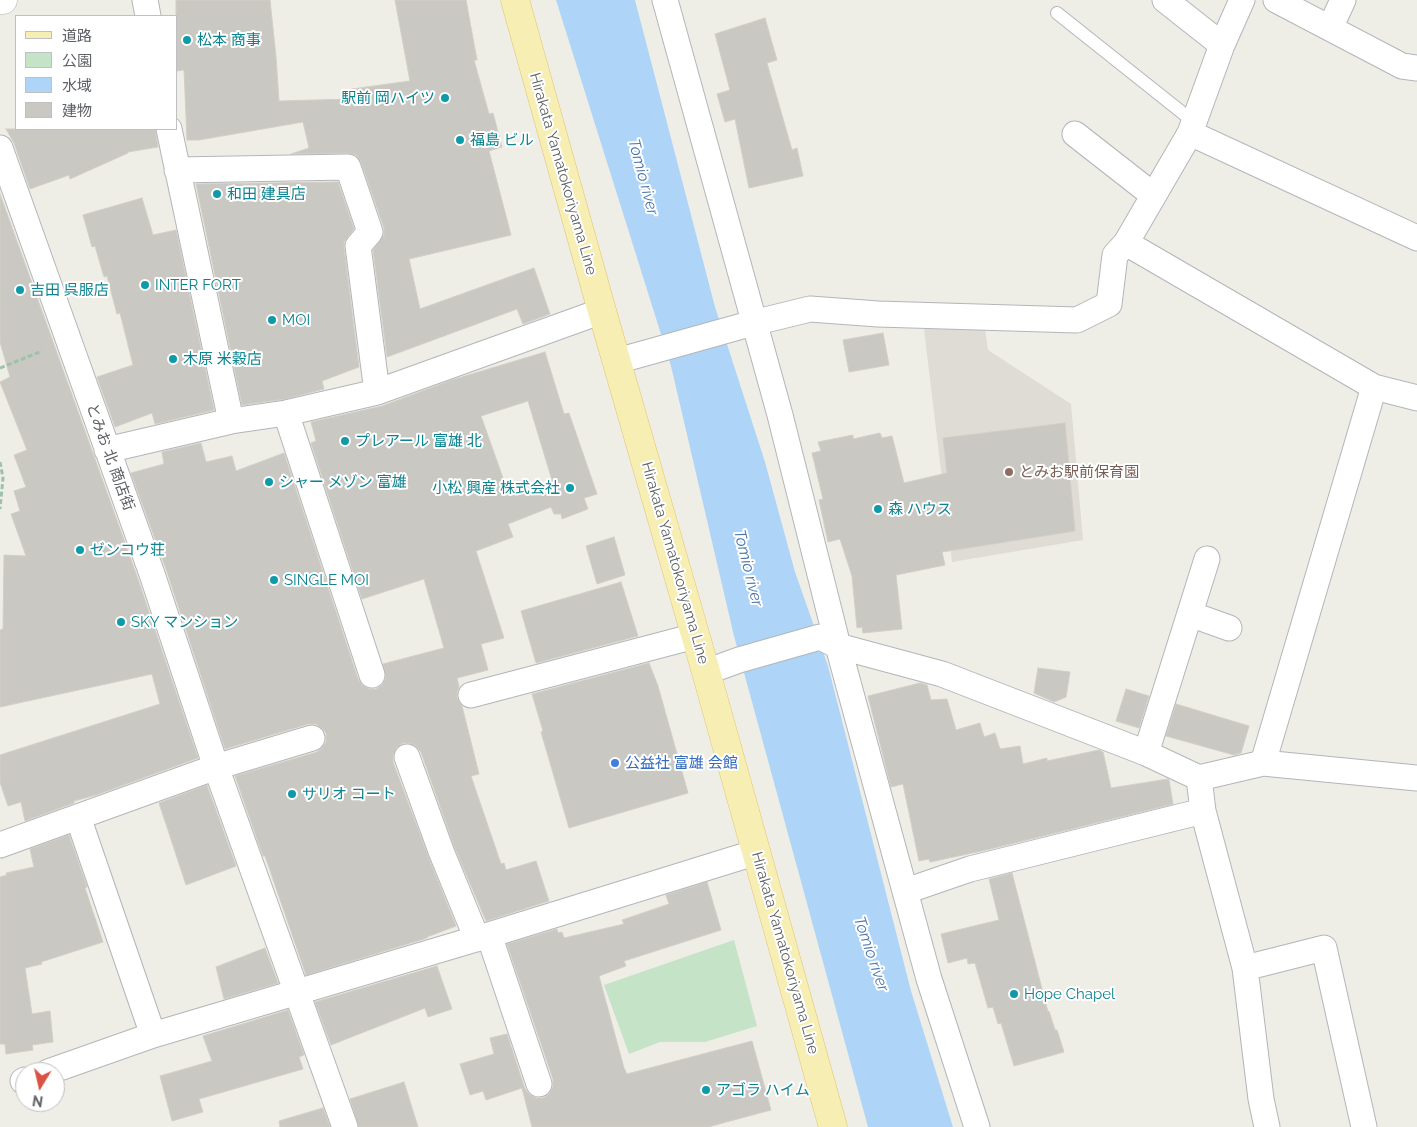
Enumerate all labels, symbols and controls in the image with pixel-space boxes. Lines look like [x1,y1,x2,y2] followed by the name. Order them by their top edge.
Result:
[15,15,178,130] legend
[62,27,92,45] text: 道路
[197,31,261,49] place label: 松本 商事
[181,34,193,46] marker: 松本 商事
[62,52,92,70] text: 公園
[525,71,601,277] street label: Hirakata Yamatokoriyama Line
[62,77,92,95] text: 水域
[341,89,435,107] place label: 駅前 岡ハイツ
[439,92,451,104] marker: 駅前 岡ハイツ
[62,102,92,120] text: 建物
[470,131,534,149] place label: 福島 ビル
[454,134,466,146] marker: 福島 ビル
[624,137,662,217] water label: Tomio river
[227,185,306,203] place label: 和田 建具店
[211,188,223,200] marker: 和田 建具店
[155,276,241,294] place label: INTER FORT
[139,279,151,291] marker: INTER FORT
[30,281,109,299] place label: 吉田 呉服店
[14,284,26,296] marker: 吉田 呉服店
[282,311,310,329] place label: MOI
[266,314,278,326] marker: MOI
[183,350,262,368] place label: 木原 米穀店
[167,353,179,365] marker: 木原 米穀店
[82,401,138,513] street label: とみお 北 商店街
[355,432,482,450] place label: プレアール 富雄 北
[339,435,351,447] marker: プレアール 富雄 北
[637,460,713,666] street label: Hirakata Yamatokoriyama Line
[1019,463,1139,481] place label: とみお駅前保育園
[1003,466,1015,478] marker: とみお駅前保育園
[279,473,407,491] place label: シャー メゾン 富雄
[263,476,275,488] marker: シャー メゾン 富雄
[432,479,560,497] place label: 小松 興産 株式会社
[564,482,576,494] marker: 小松 興産 株式会社
[888,500,952,518] place label: 森 ハウス
[872,503,884,515] marker: 森 ハウス
[729,528,767,608] water label: Tomio river
[90,541,165,559] place label: ゼンコウ荘
[74,544,86,556] marker: ゼンコウ荘
[284,571,369,589] place label: SINGLE MOI
[268,574,280,586] marker: SINGLE MOI
[131,613,238,631] place label: SKY マンション
[115,616,127,628] marker: SKY マンション
[625,754,738,772] place label: 公益社 富雄 会館
[609,757,621,769] marker: 公益社 富雄 会館
[302,785,396,803] place label: サリオ コート
[286,788,298,800] marker: サリオ コート
[747,850,823,1056] street label: Hirakata Yamatokoriyama Line
[849,914,893,994] water label: Tomio river
[1024,985,1115,1003] place label: Hope Chapel
[1008,988,1020,1000] marker: Hope Chapel
[15,1062,65,1112] north arrow
[716,1081,810,1099] place label: アゴラ ハイム
[700,1084,712,1096] marker: アゴラ ハイム
[31,1092,44,1110] text: N

